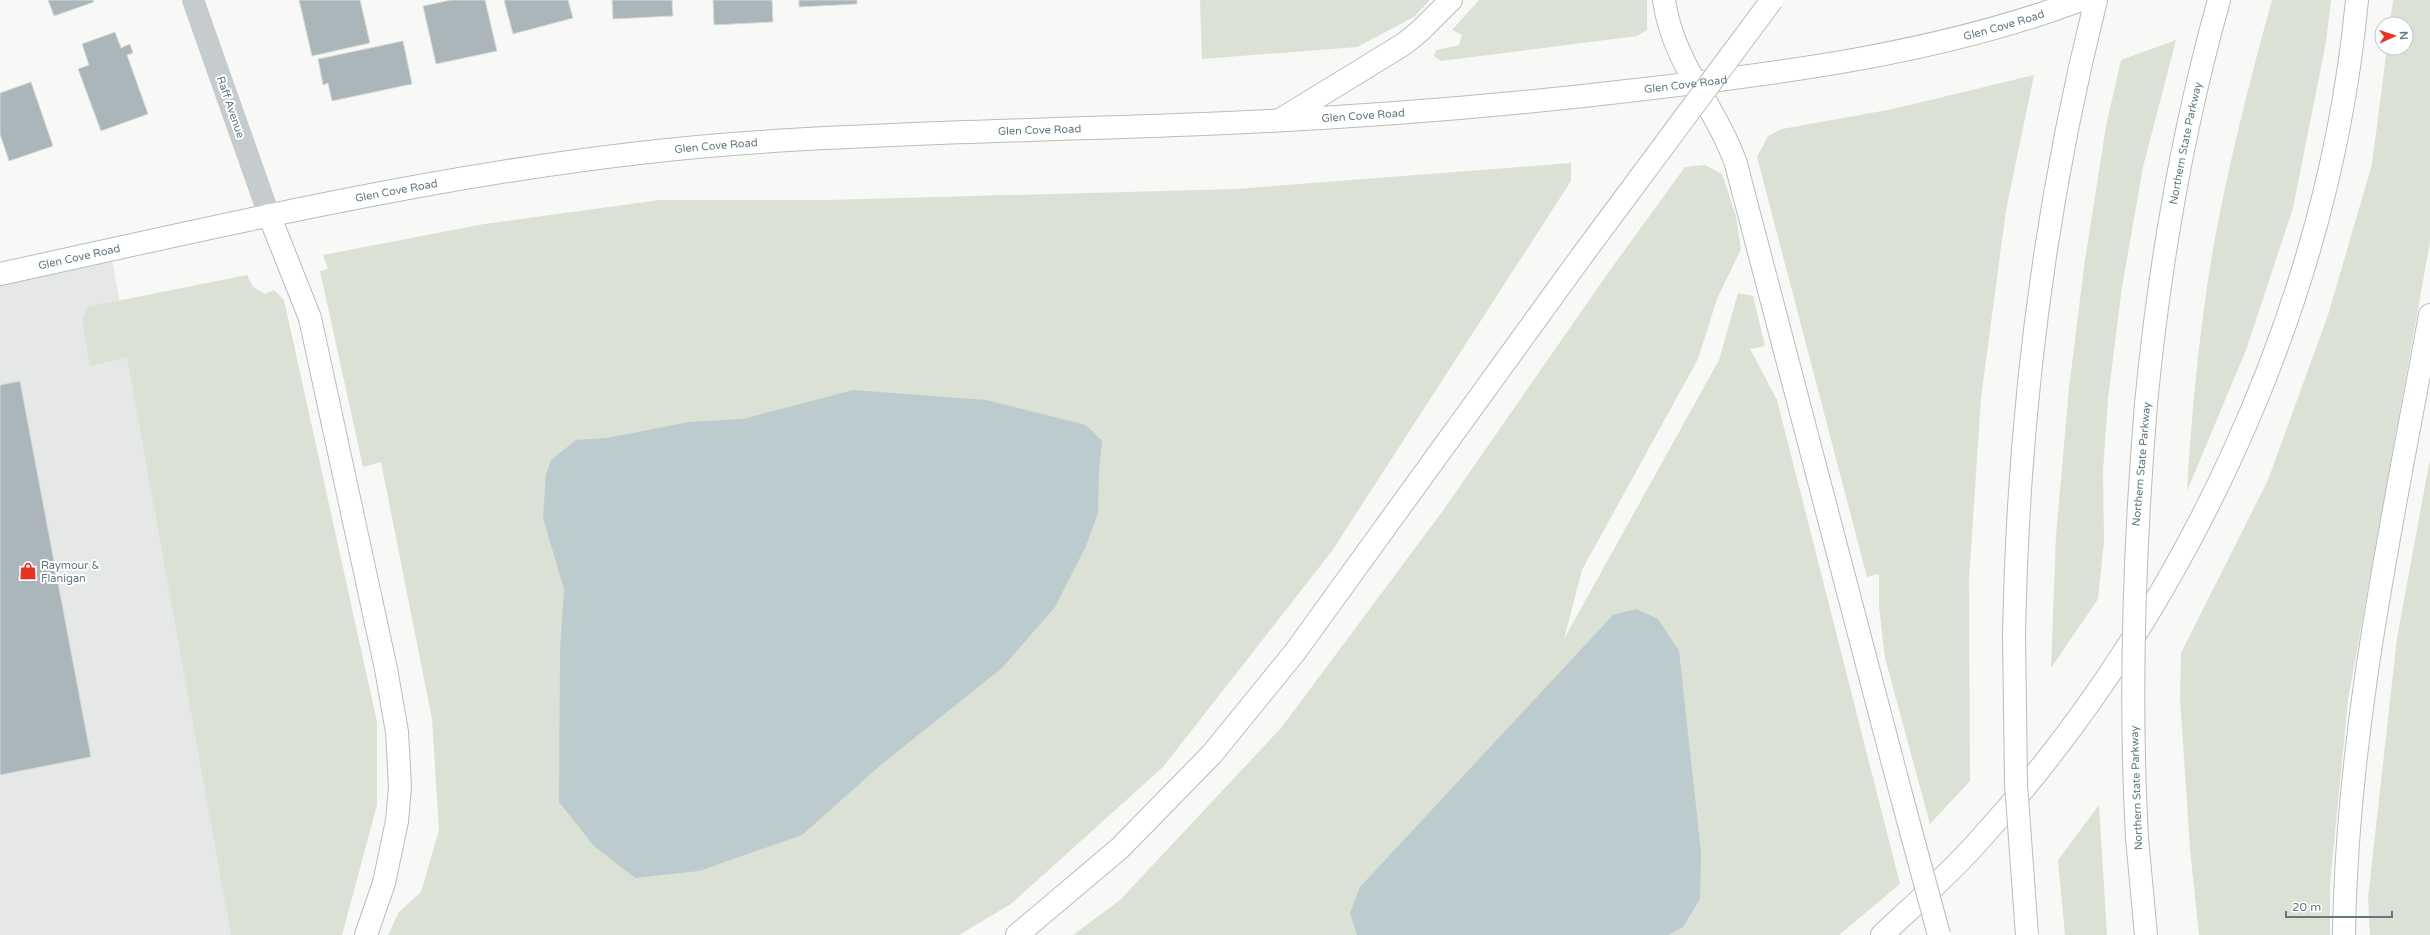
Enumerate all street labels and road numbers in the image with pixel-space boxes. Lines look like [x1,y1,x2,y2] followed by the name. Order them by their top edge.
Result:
[1962,7,2046,43] street label: Glen Cove Road
[1643,73,1728,96] street label: Glen Cove Road
[214,74,247,140] street label: Raff Avenue
[2167,81,2205,205] street label: Northern State Parkway
[1321,106,1405,125] street label: Glen Cove Road
[998,122,1082,138] street label: Glen Cove Road
[674,136,758,156] street label: Glen Cove Road
[354,177,439,205] street label: Glen Cove Road
[37,242,122,272] street label: Glen Cove Road
[2130,401,2153,527] street label: Northern State Parkway
[2128,725,2145,850] street label: Northern State Parkway

